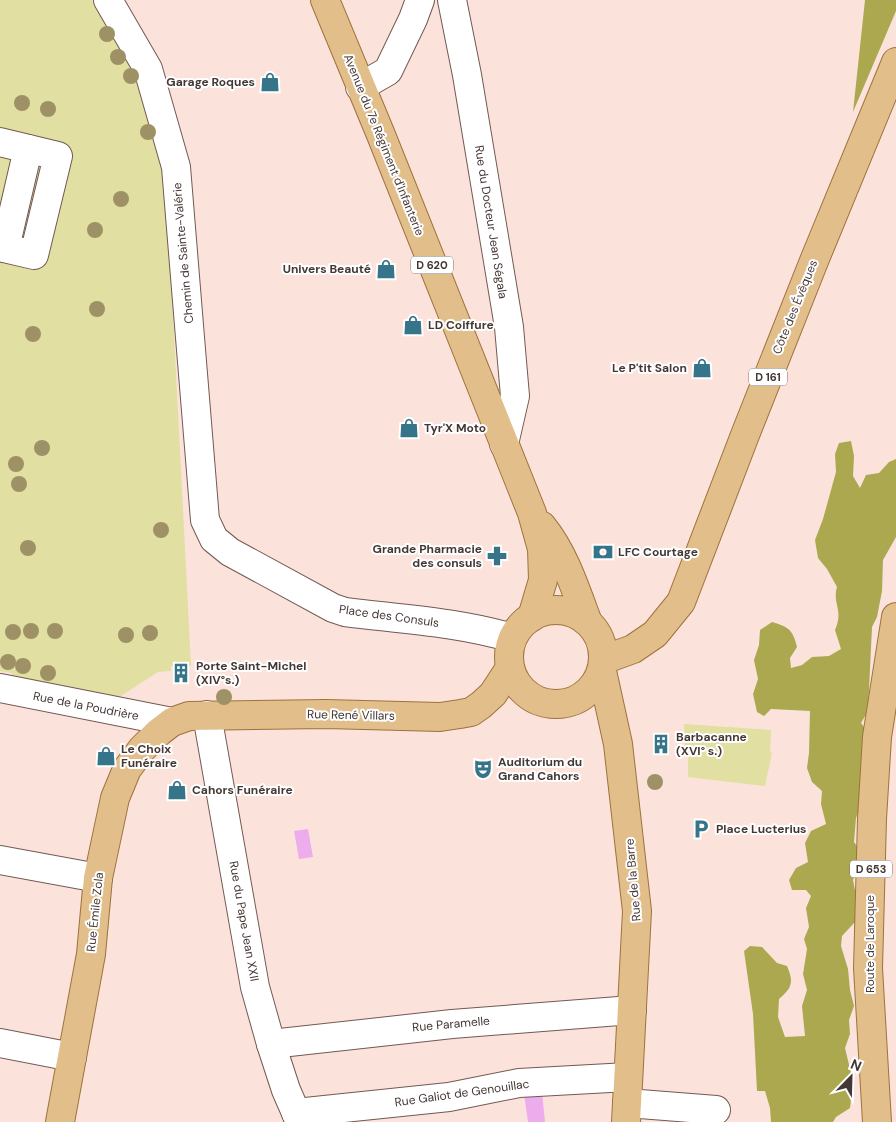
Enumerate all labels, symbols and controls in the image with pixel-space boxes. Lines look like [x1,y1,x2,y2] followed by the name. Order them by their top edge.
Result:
[340,52,428,238] street label: Avenue du 7e Régiment d'Infanterie
[259,71,281,93] shop icon: Garage Roques
[166,74,255,90] place label: Garage Roques
[471,144,511,300] street label: Rue du Docteur Jean Ségala
[169,182,197,324] street label: Chemin de Sainte-Valérie
[411,256,453,274] road number: D 620
[769,257,821,357] street label: Côte des Évêques
[375,258,397,280] shop icon: Univers Beauté
[283,261,371,277] place label: Univers Beauté
[402,314,424,336] shop icon: LD Coiffure
[428,317,494,333] place label: LD Coiffure
[691,357,713,379] shop icon: Le P'tit Salon
[612,360,687,376] place label: Le P'tit Salon
[749,368,787,386] road number: D 161
[398,417,420,439] shop icon: Tyr'X Moto
[424,420,486,436] place label: Tyr'X Moto
[373,541,482,571] place label: Grande Pharmacie des consuls
[592,541,614,563] bank icon: LFC Courtage
[618,544,698,560] place label: LFC Courtage
[486,545,508,567] pharmacy icon: Grande Pharmacie des consuls
[338,601,440,631] street label: Place des Consuls
[196,658,307,688] place label: Porte Saint-Michel (XIV°s.)
[170,662,192,684] building icon: Porte Saint-Michel (XIV°s.)
[32,688,140,724] street label: Rue de la Poudrière
[307,706,395,724] street label: Rue René Villars
[676,729,747,759] place label: Barbacanne (XVI° s.)
[650,733,672,755] building icon: Barbacanne (XVI° s.)
[121,741,177,771] place label: Le Choix Funéraire
[95,745,117,767] shop icon: Le Choix Funéraire
[498,754,582,784] place label: Auditorium du Grand Cahors
[472,758,494,780] theatre icon: Auditorium du Grand Cahors
[166,779,188,801] shop icon: Cahors Funéraire
[192,782,293,798] place label: Cahors Funéraire
[690,818,712,840] parking icon: Place Lucterius
[716,821,806,837] place label: Place Lucterius
[621,838,645,922] street label: Rue de la Barre
[226,860,262,982] street label: Rue du Pape Jean XXII
[850,861,892,878] road number: D 653
[83,871,107,953] street label: Rue Émile Zola
[862,895,878,993] street label: Route de Laroque
[412,1013,491,1035] street label: Rue Paramelle
[826,1052,876,1102] north arrow
[848,1055,864,1075] text: N
[394,1076,531,1110] street label: Rue Galiot de Genouillac

